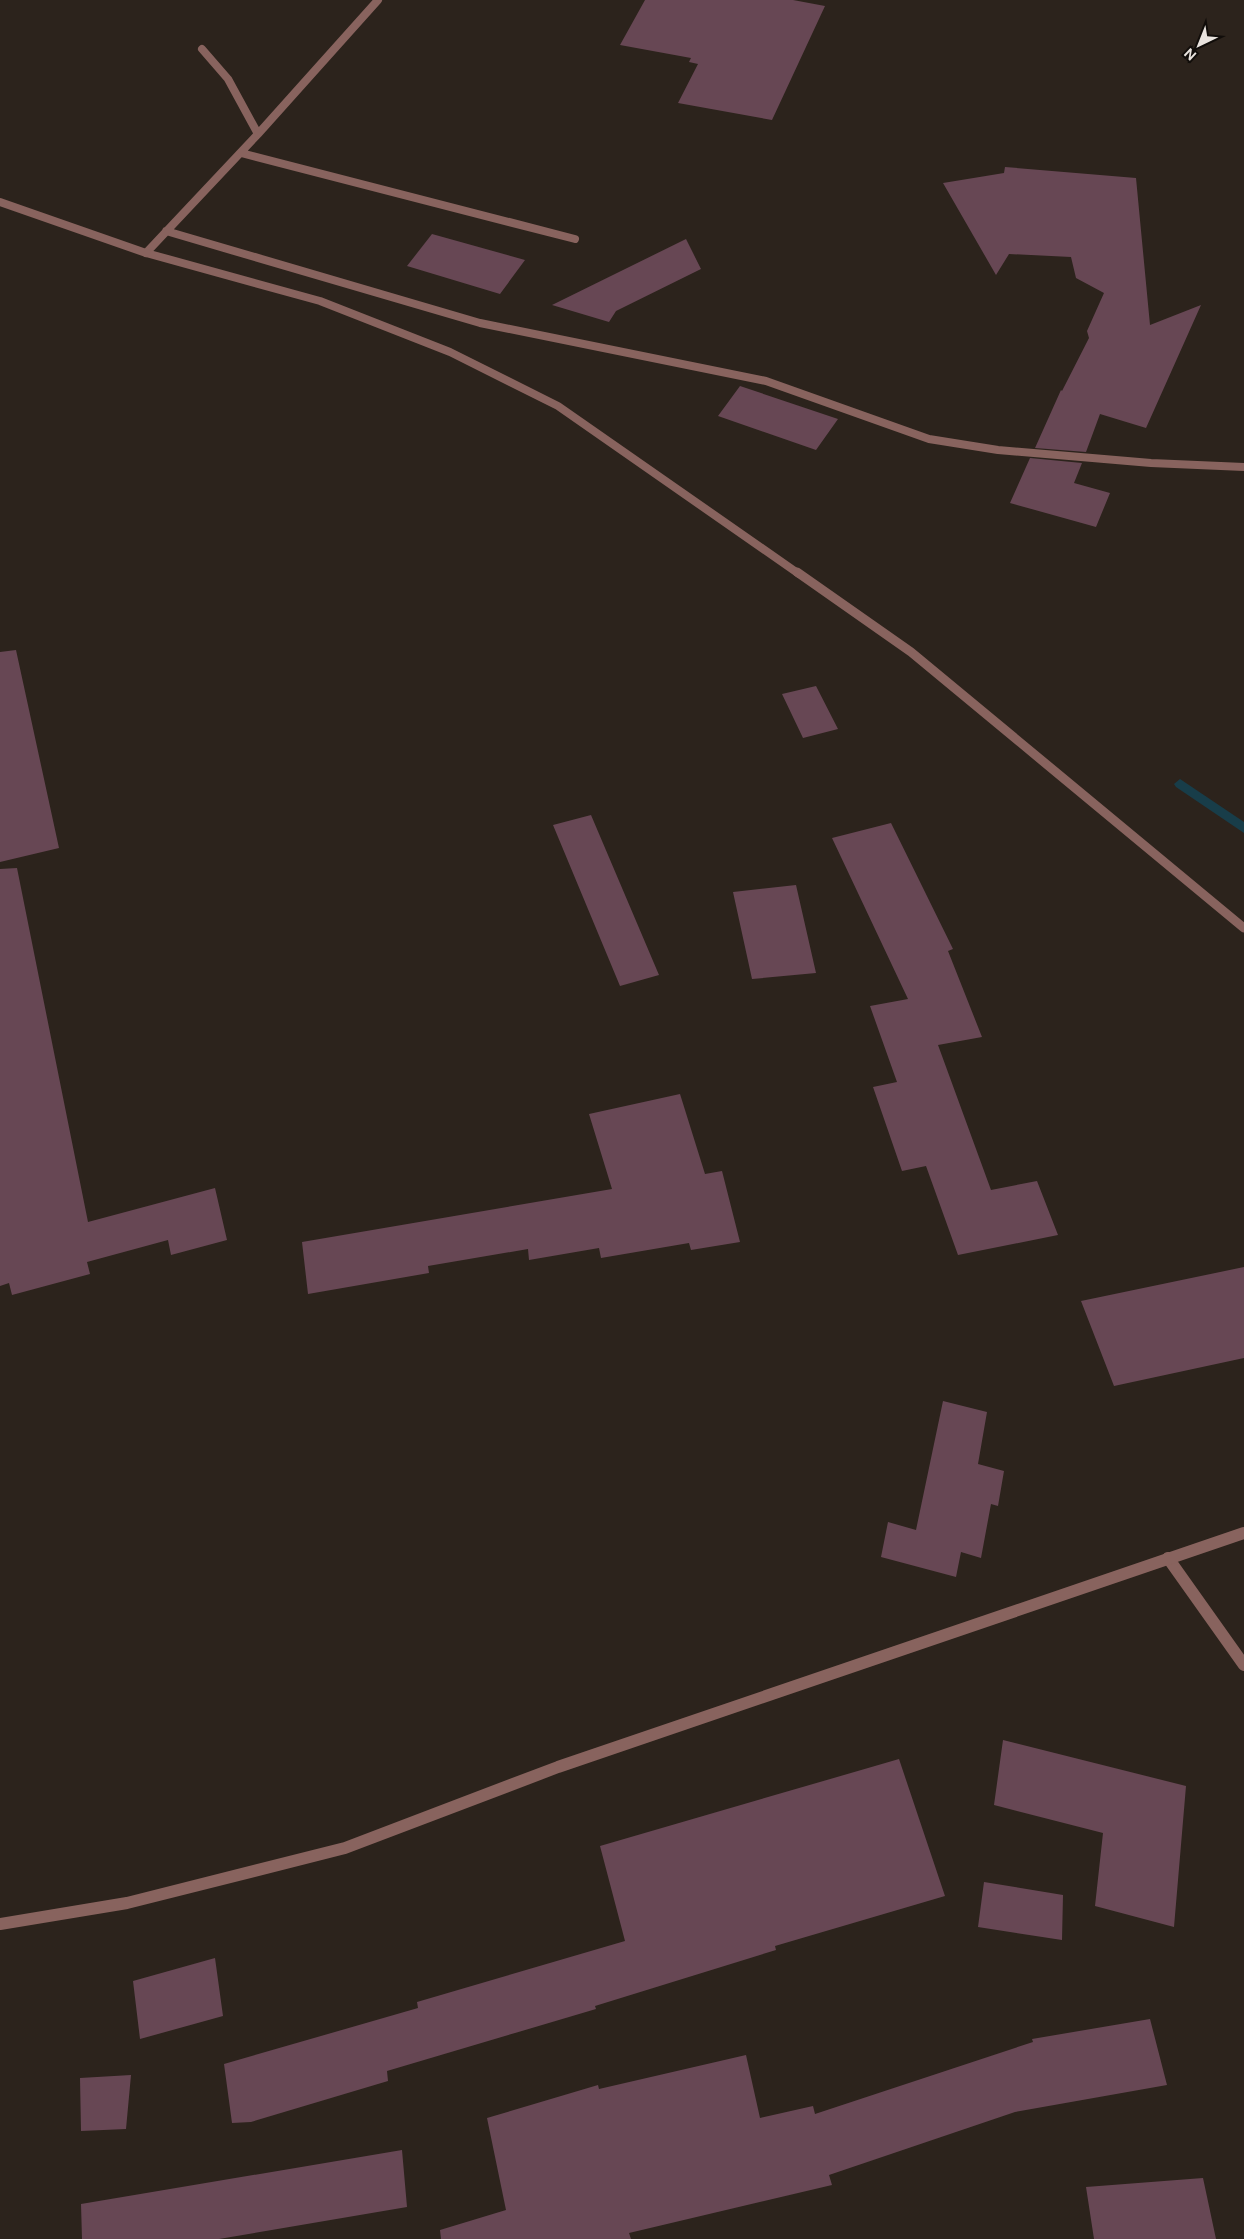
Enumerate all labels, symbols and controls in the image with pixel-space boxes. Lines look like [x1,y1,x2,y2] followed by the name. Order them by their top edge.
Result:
[1174,20,1224,70] north arrow
[1180,44,1200,65] text: N

